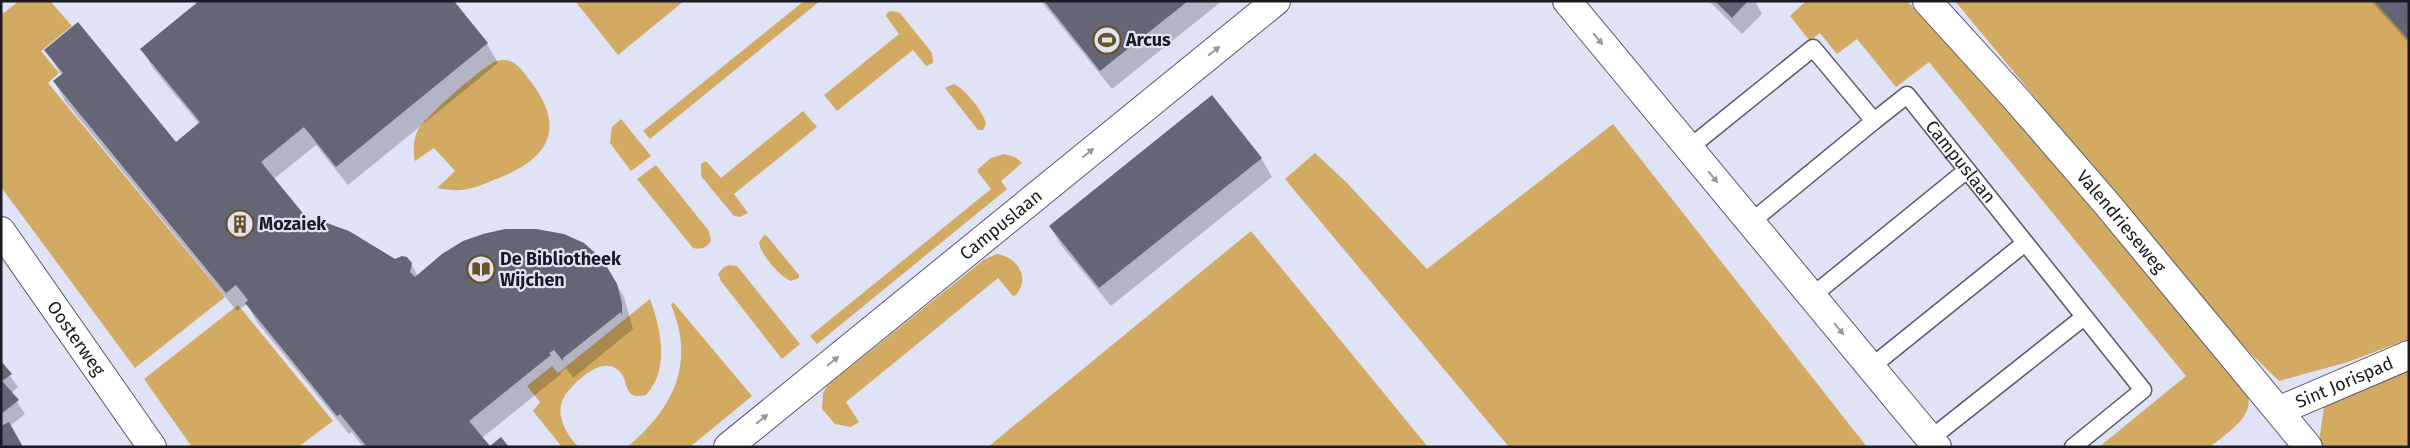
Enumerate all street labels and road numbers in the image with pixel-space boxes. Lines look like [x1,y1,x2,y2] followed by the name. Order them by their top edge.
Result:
[1921,116,2000,208] street label: Campuslaan
[2072,166,2171,278] street label: Valendrieseweg
[955,185,1047,265] street label: Campuslaan
[42,297,110,381] street label: Oosterweg
[2292,352,2397,413] street label: Sint Jorispad

